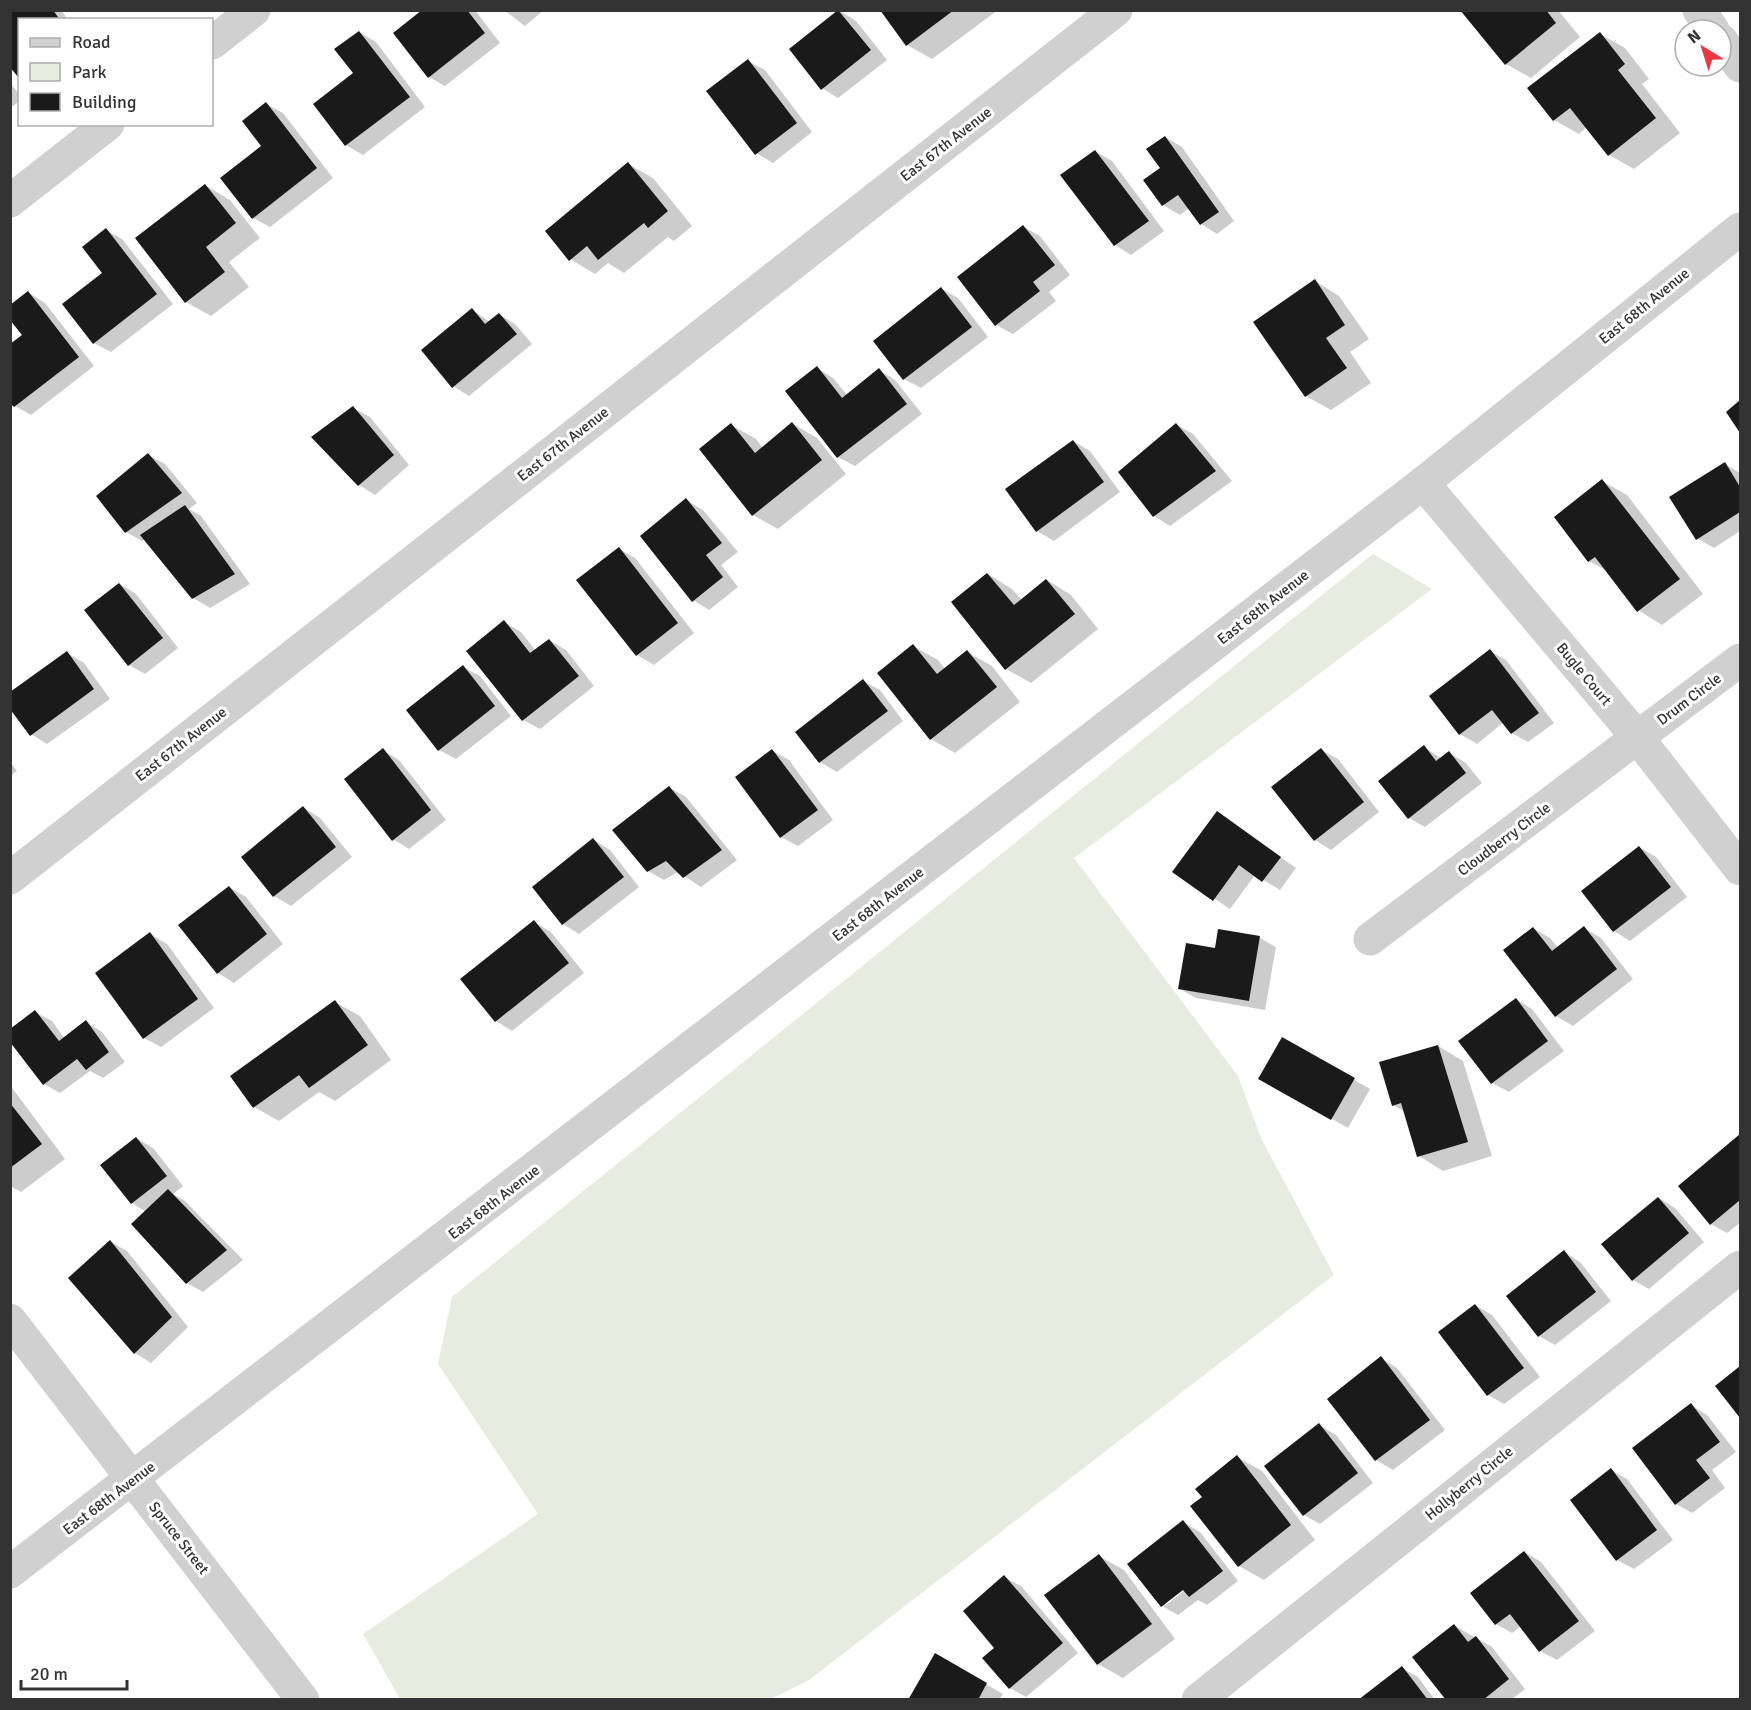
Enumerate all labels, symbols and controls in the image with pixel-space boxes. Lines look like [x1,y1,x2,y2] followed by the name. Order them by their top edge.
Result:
[18,18,213,126] legend
[1673,18,1733,78] north arrow
[1684,26,1705,48] text: N
[72,31,111,53] text: Road
[72,61,107,83] text: Park
[72,91,136,113] text: Building
[897,103,995,185] street label: East 67th Avenue
[1595,264,1693,348] street label: East 68th Avenue
[514,403,612,485] street label: East 67th Avenue
[1214,566,1312,648] street label: East 68th Avenue
[1553,639,1615,709] street label: Bugle Court
[1653,669,1725,729] street label: Drum Circle
[132,703,230,785] street label: East 67th Avenue
[1454,798,1554,880] street label: Cloudberry Circle
[829,863,927,945] street label: East 68th Avenue
[445,1161,543,1243] street label: East 68th Avenue
[1421,1442,1517,1524] street label: Hollyberry Circle
[59,1457,159,1539] street label: East 68th Avenue
[145,1498,213,1578] street label: Spruce Street
[21,1653,128,1691] scale bar
[30,1663,68,1685] text: 20 m

